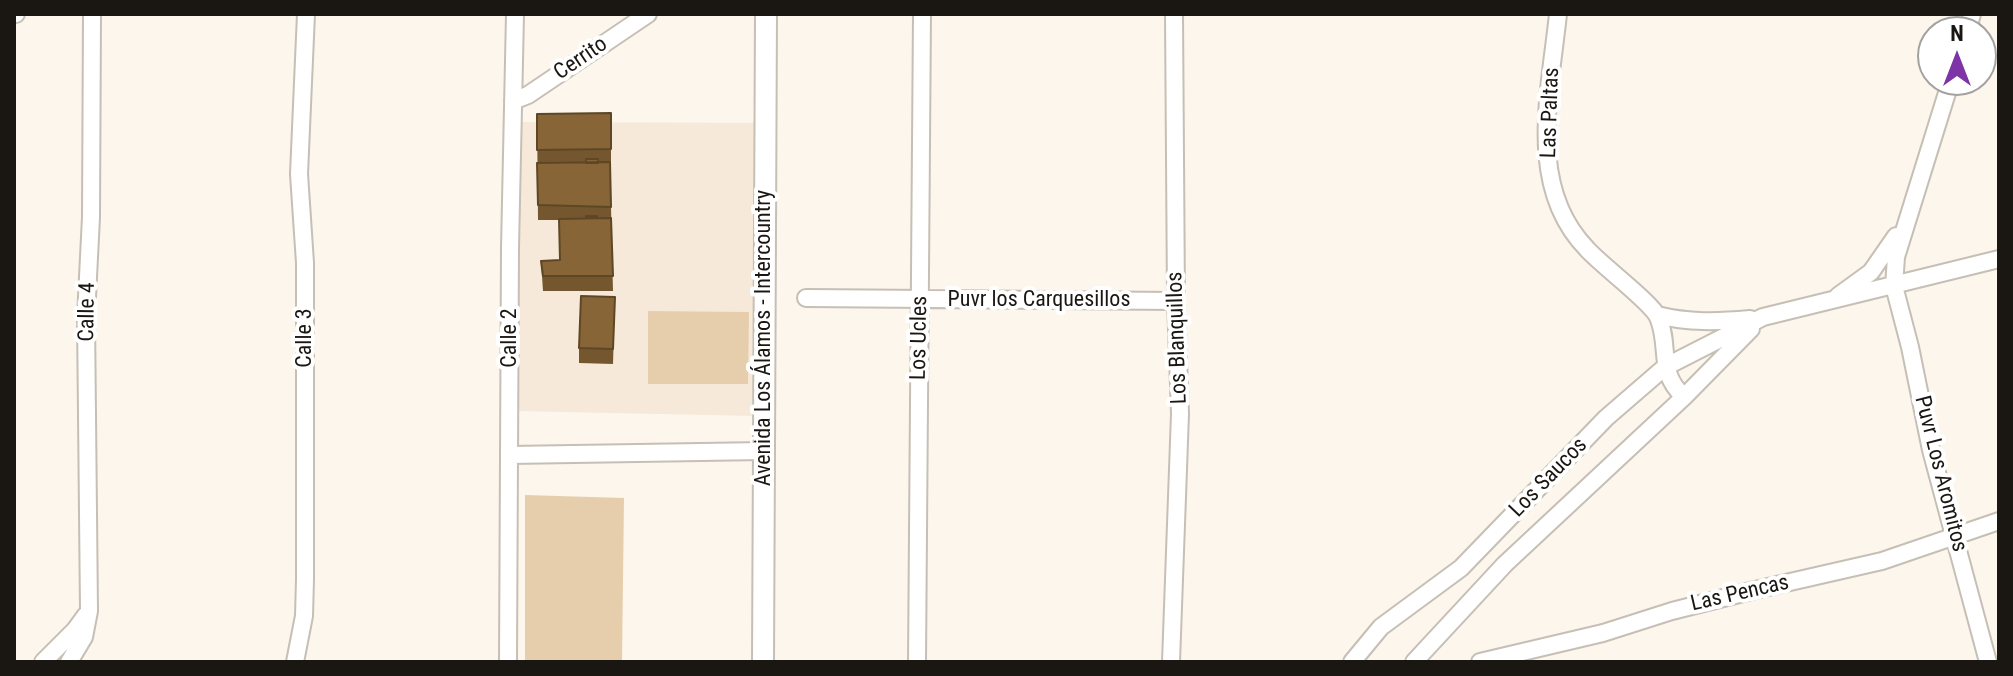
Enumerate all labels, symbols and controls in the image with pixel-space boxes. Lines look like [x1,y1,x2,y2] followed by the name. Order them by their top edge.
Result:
[1917,16,1997,96] north arrow
[1950,21,1964,46] text: N
[549,32,613,86] street label: Cerrito
[1536,67,1566,159] street label: Las Paltas
[751,190,777,486] street label: Avenida Los Álamos - Intercountry
[1162,271,1194,405] street label: Los Blanquillos
[74,282,102,342] street label: Calle 4
[948,287,1130,313] street label: Puvr los Carquesillos
[906,296,934,380] street label: Los Ucles
[292,308,318,368] street label: Calle 3
[497,308,523,368] street label: Calle 2
[1908,393,1972,555] street label: Puvr Los Aromitos
[1505,433,1593,523] street label: Los Saucos
[1688,570,1792,618] street label: Las Pencas

